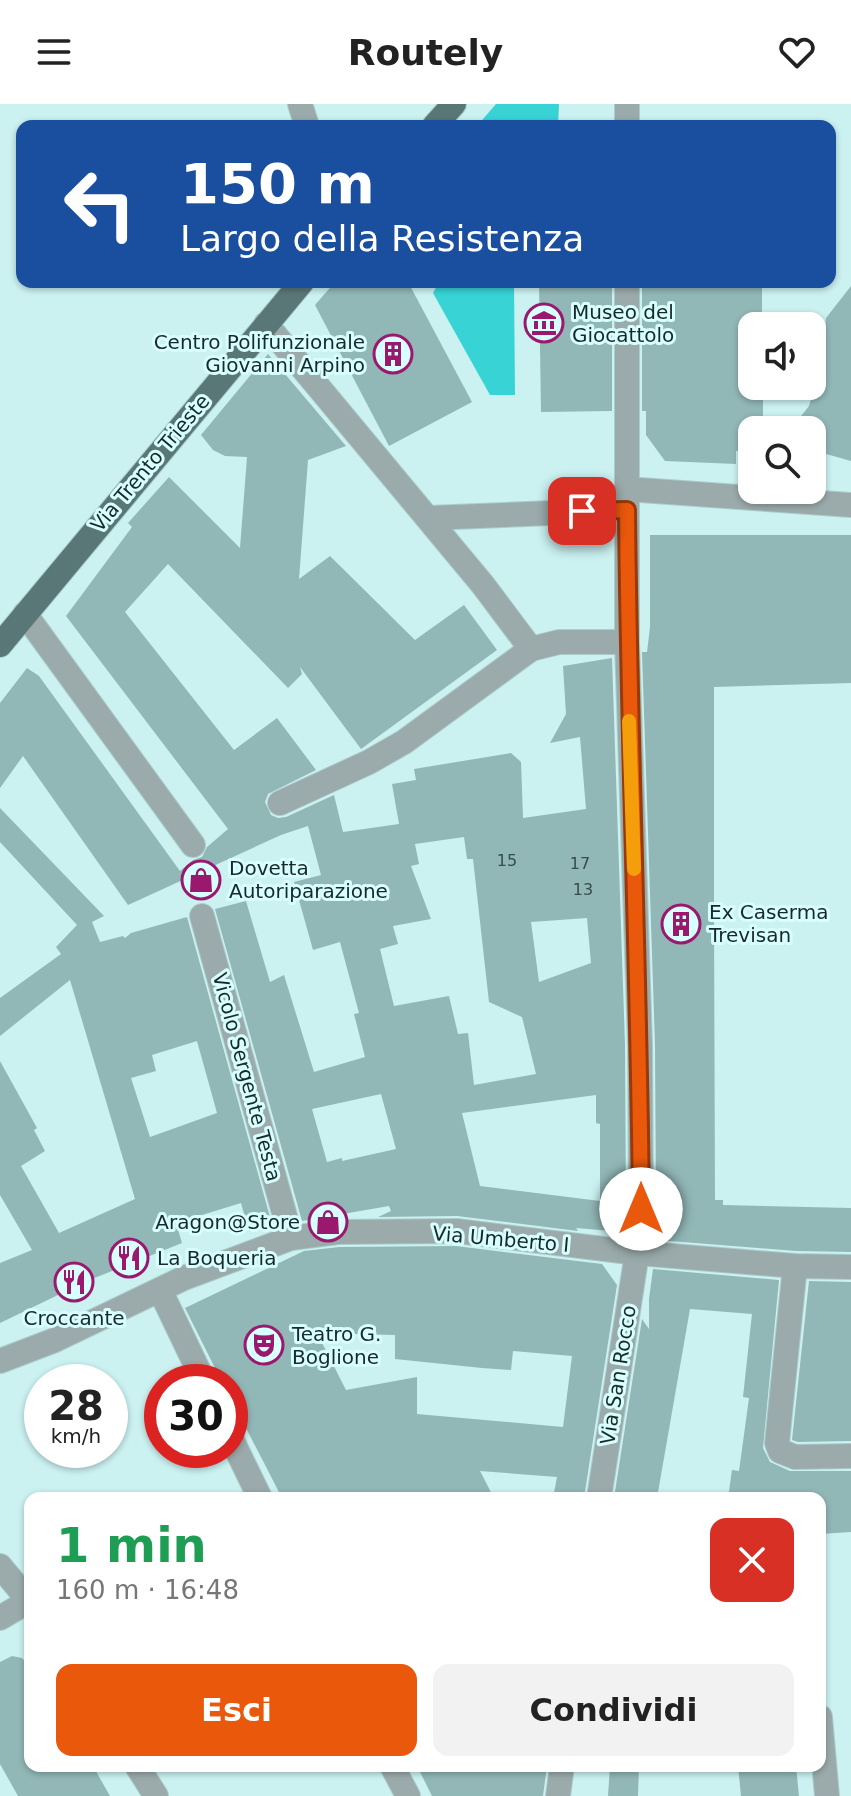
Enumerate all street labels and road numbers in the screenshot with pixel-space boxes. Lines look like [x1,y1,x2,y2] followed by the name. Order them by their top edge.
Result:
[86,389,214,537] street label: Via Trento Trieste
[208,970,286,1184] street label: Vicolo Sergente Testa
[432,1221,570,1257] street label: Via Umberto I
[595,1304,641,1446] street label: Via San Rocco

